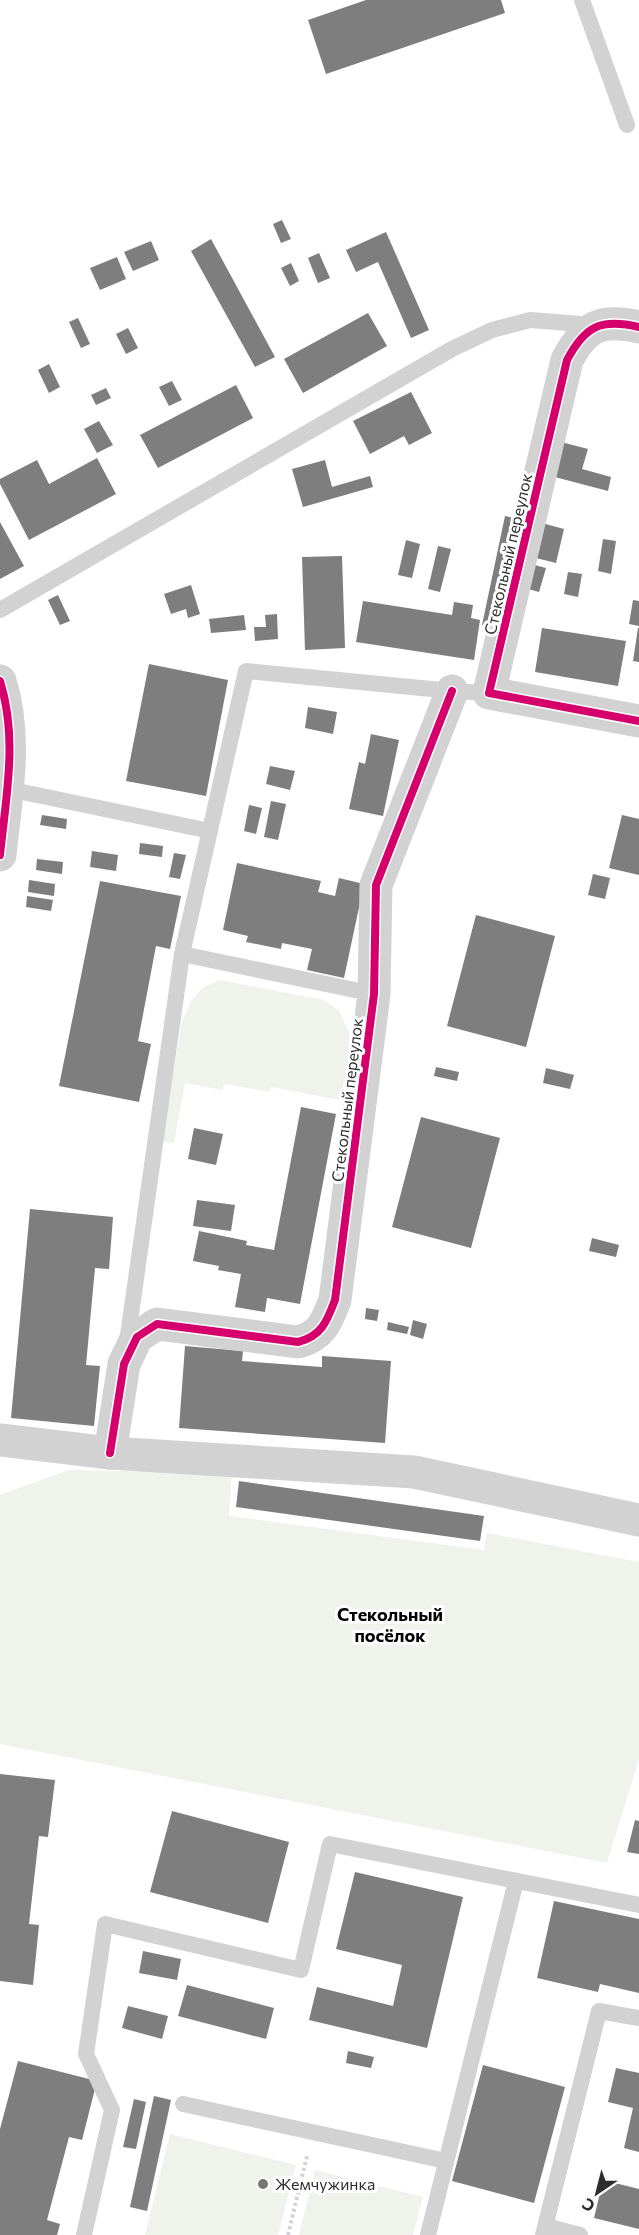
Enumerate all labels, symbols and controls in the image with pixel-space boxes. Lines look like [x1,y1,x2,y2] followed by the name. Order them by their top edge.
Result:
[480,471,535,636] street label: Стекольный переулок
[327,1017,366,1183] street label: Стекольный переулок
[337,1603,443,1646] district label: Стекольный посёлок
[567,2163,627,2223] north arrow
[275,2174,375,2193] place label: Жемчужинка
[256,2177,270,2191] marker: Жемчужинка
[578,2195,598,2217] text: С

